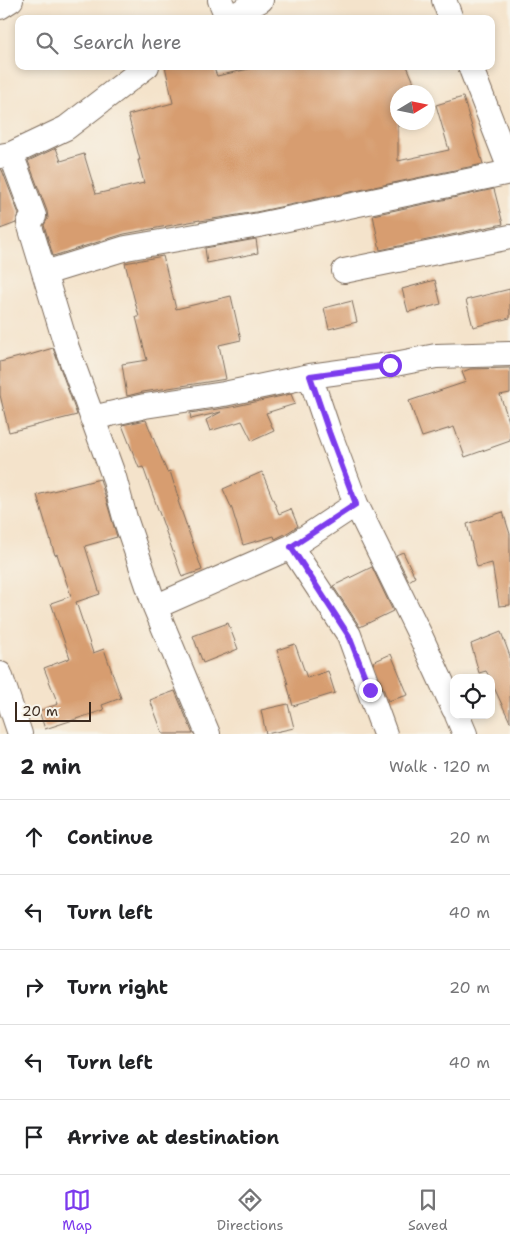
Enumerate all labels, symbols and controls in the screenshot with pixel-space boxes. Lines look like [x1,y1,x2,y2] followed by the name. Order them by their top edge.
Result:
[15,15,495,70] search box
[33,29,61,57] icon: search
[73,30,182,55] text: Search here
[390,85,435,130] north arrow
[379,354,402,377] route start
[450,674,495,719] map controls
[450,674,495,719] button: locate
[359,679,382,702] route end
[15,699,91,722] scale bar
[22,702,58,720] text: 20 m
[20,753,81,781] text: 2 min
[389,756,490,777] text: Walk · 120 m
[20,823,48,851] icon: ahead
[67,825,153,850] text: Continue
[449,827,490,848] text: 20 m
[20,898,48,926] icon: left
[67,900,153,925] text: Turn left
[448,902,490,923] text: 40 m
[20,973,48,1001] icon: right
[67,975,168,1000] text: Turn right
[449,977,490,998] text: 20 m
[20,1048,48,1076] icon: left
[67,1050,153,1075] text: Turn left
[448,1052,490,1073] text: 40 m
[20,1123,48,1151] icon: arrive
[67,1125,279,1150] text: Arrive at destination
[62,1186,92,1234] tab: Map
[217,1186,284,1234] tab: Directions
[408,1186,448,1234] tab: Saved

